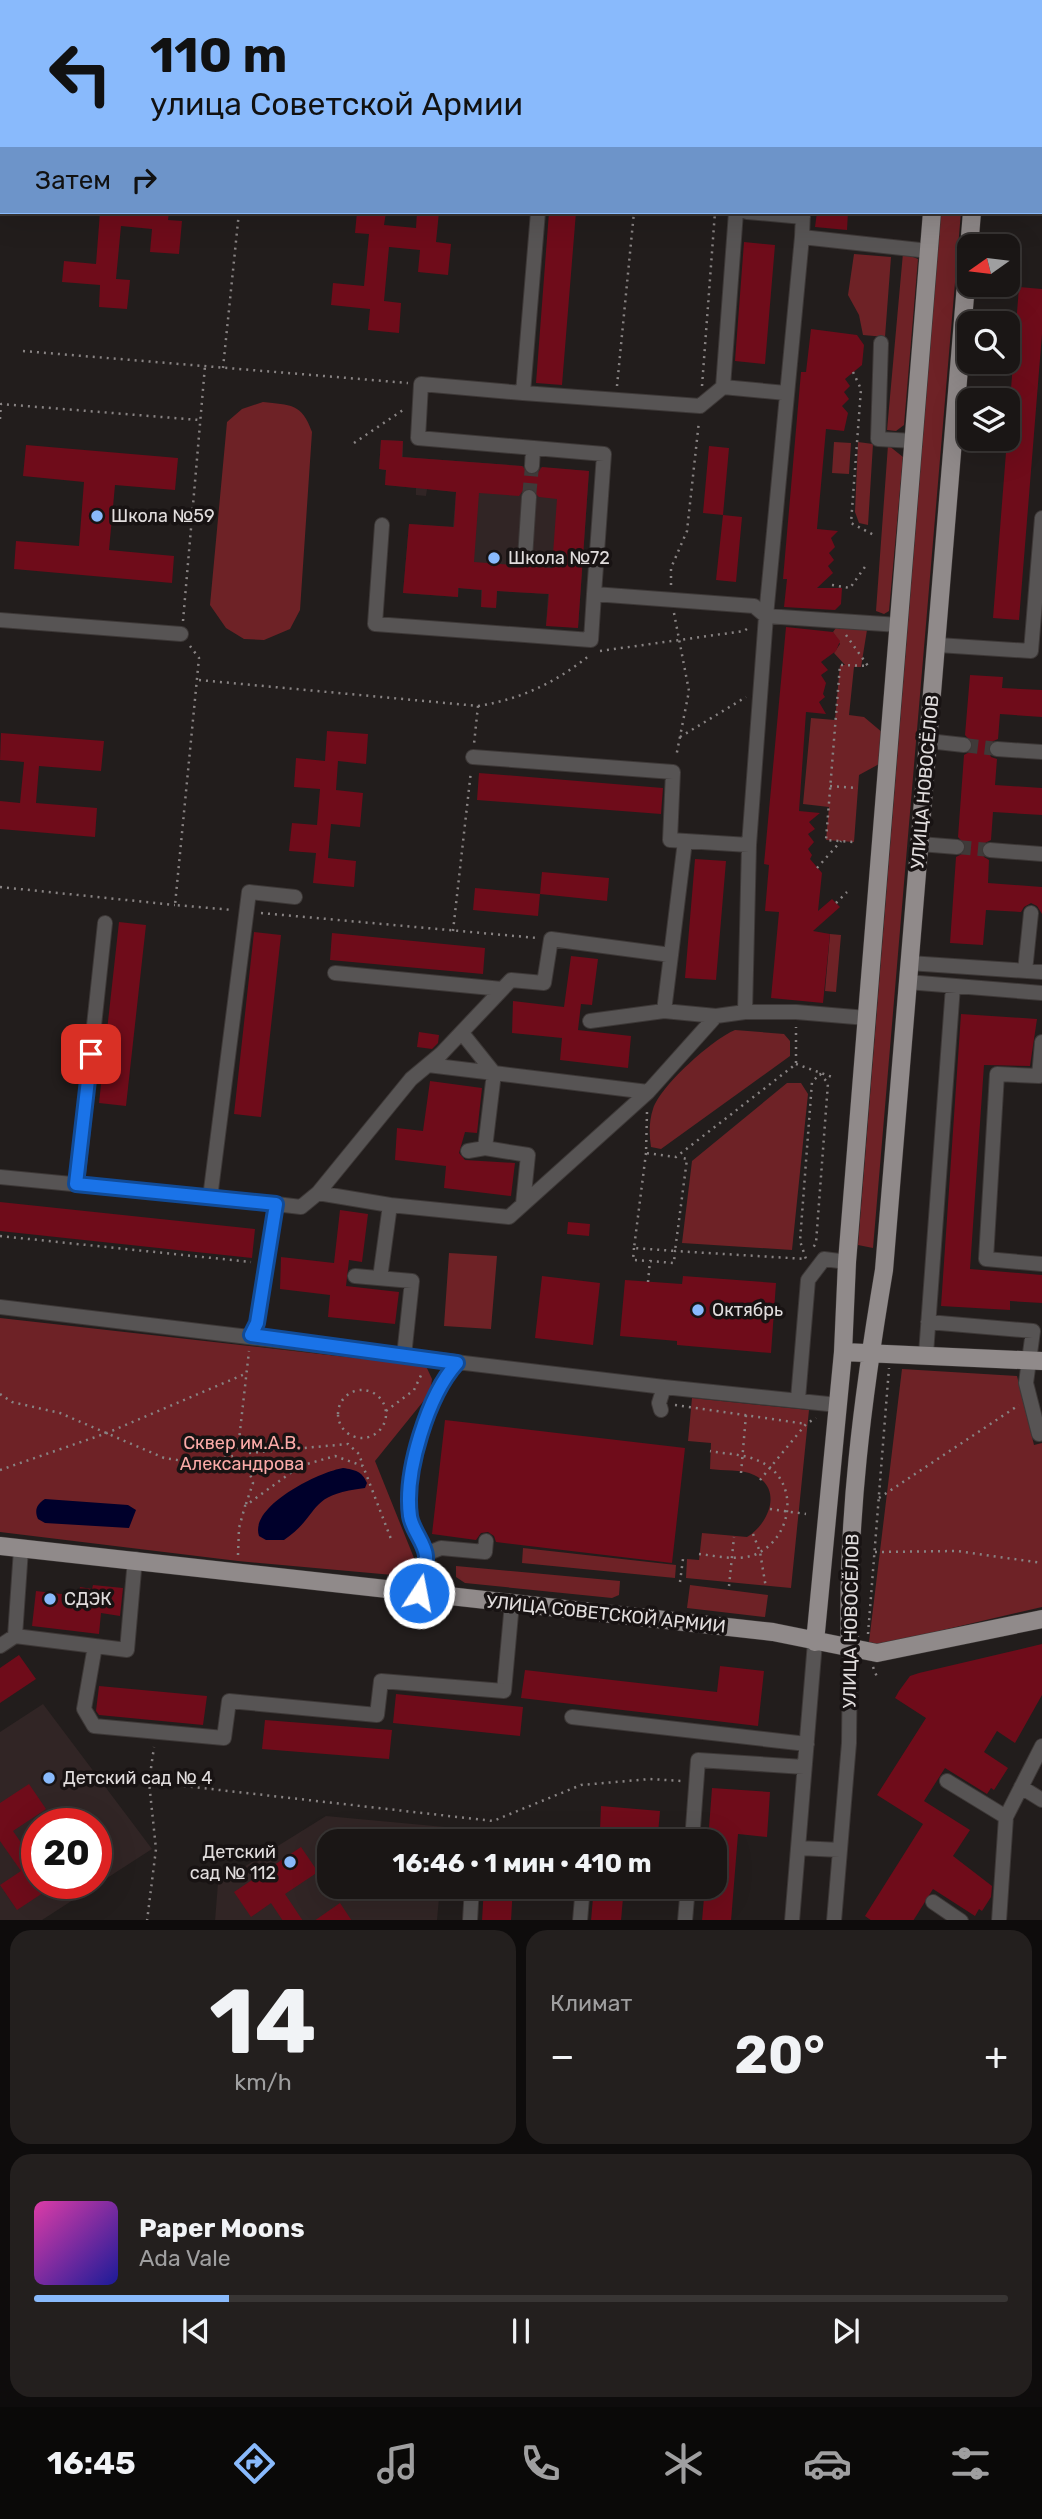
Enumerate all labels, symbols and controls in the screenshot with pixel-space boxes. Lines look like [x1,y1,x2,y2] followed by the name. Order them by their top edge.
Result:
[150,26,287,84] text: 110 m
[35,28,126,119] icon: left
[150,85,523,123] text: улица Советской Армии
[125,161,163,199] icon: right
[35,165,111,196] text: Затем
[957,234,1020,298] north arrow
[957,234,1020,451] map controls
[957,311,1020,374] button: search
[957,388,1020,451] button: layers
[111,505,215,527] place label: Школа №59
[89,508,105,524] marker: Школа №59
[508,547,610,569] place label: Школа №72
[486,550,502,566] marker: Школа №72
[906,694,944,870] street label: УЛИЦА НОВОСЁЛОВ
[61,1024,121,1084] pin
[72,1035,110,1073] icon: arrive
[712,1299,783,1321] place label: Октябрь
[690,1302,706,1318] marker: Октябрь
[180,1432,304,1475] park label: Сквер им.А.В. Александрова
[838,1533,864,1709] street label: УЛИЦА НОВОСЁЛОВ
[382,1556,456,1630] position arrow
[64,1588,112,1610] place label: СДЭК
[485,1590,727,1638] street label: УЛИЦА СОВЕТСКОЙ АРМИИ
[42,1591,58,1607] marker: СДЭК
[63,1767,212,1789] place label: Детский сад № 4
[41,1770,57,1786] marker: Детский сад № 4
[21,1808,112,1899] speed limit sign: 20
[190,1841,276,1884] place label: Детский сад № 112
[393,1848,651,1879] text: 16:46 · 1 мин · 410 m
[282,1854,298,1870] marker: Детский сад № 112
[209,1968,317,2076] text: 14
[550,1989,632,2017] text: Климат
[734,2024,825,2086] text: 20°
[550,2033,575,2079] text: −
[984,2033,1008,2079] text: +
[234,2068,292,2096] text: km/h
[139,2213,305,2244] text: Paper Moons
[139,2244,231,2272] text: Ada Vale
[177,2312,215,2350] icon: previous
[502,2312,540,2350] icon: pause
[827,2312,865,2350] icon: next
[230,2439,279,2488] icon: directions
[373,2439,422,2488] icon: music
[516,2439,565,2488] icon: phone
[659,2439,708,2488] icon: climate
[803,2439,852,2488] icon: car
[946,2439,995,2488] icon: filters
[47,2444,136,2482] text: 16:45

